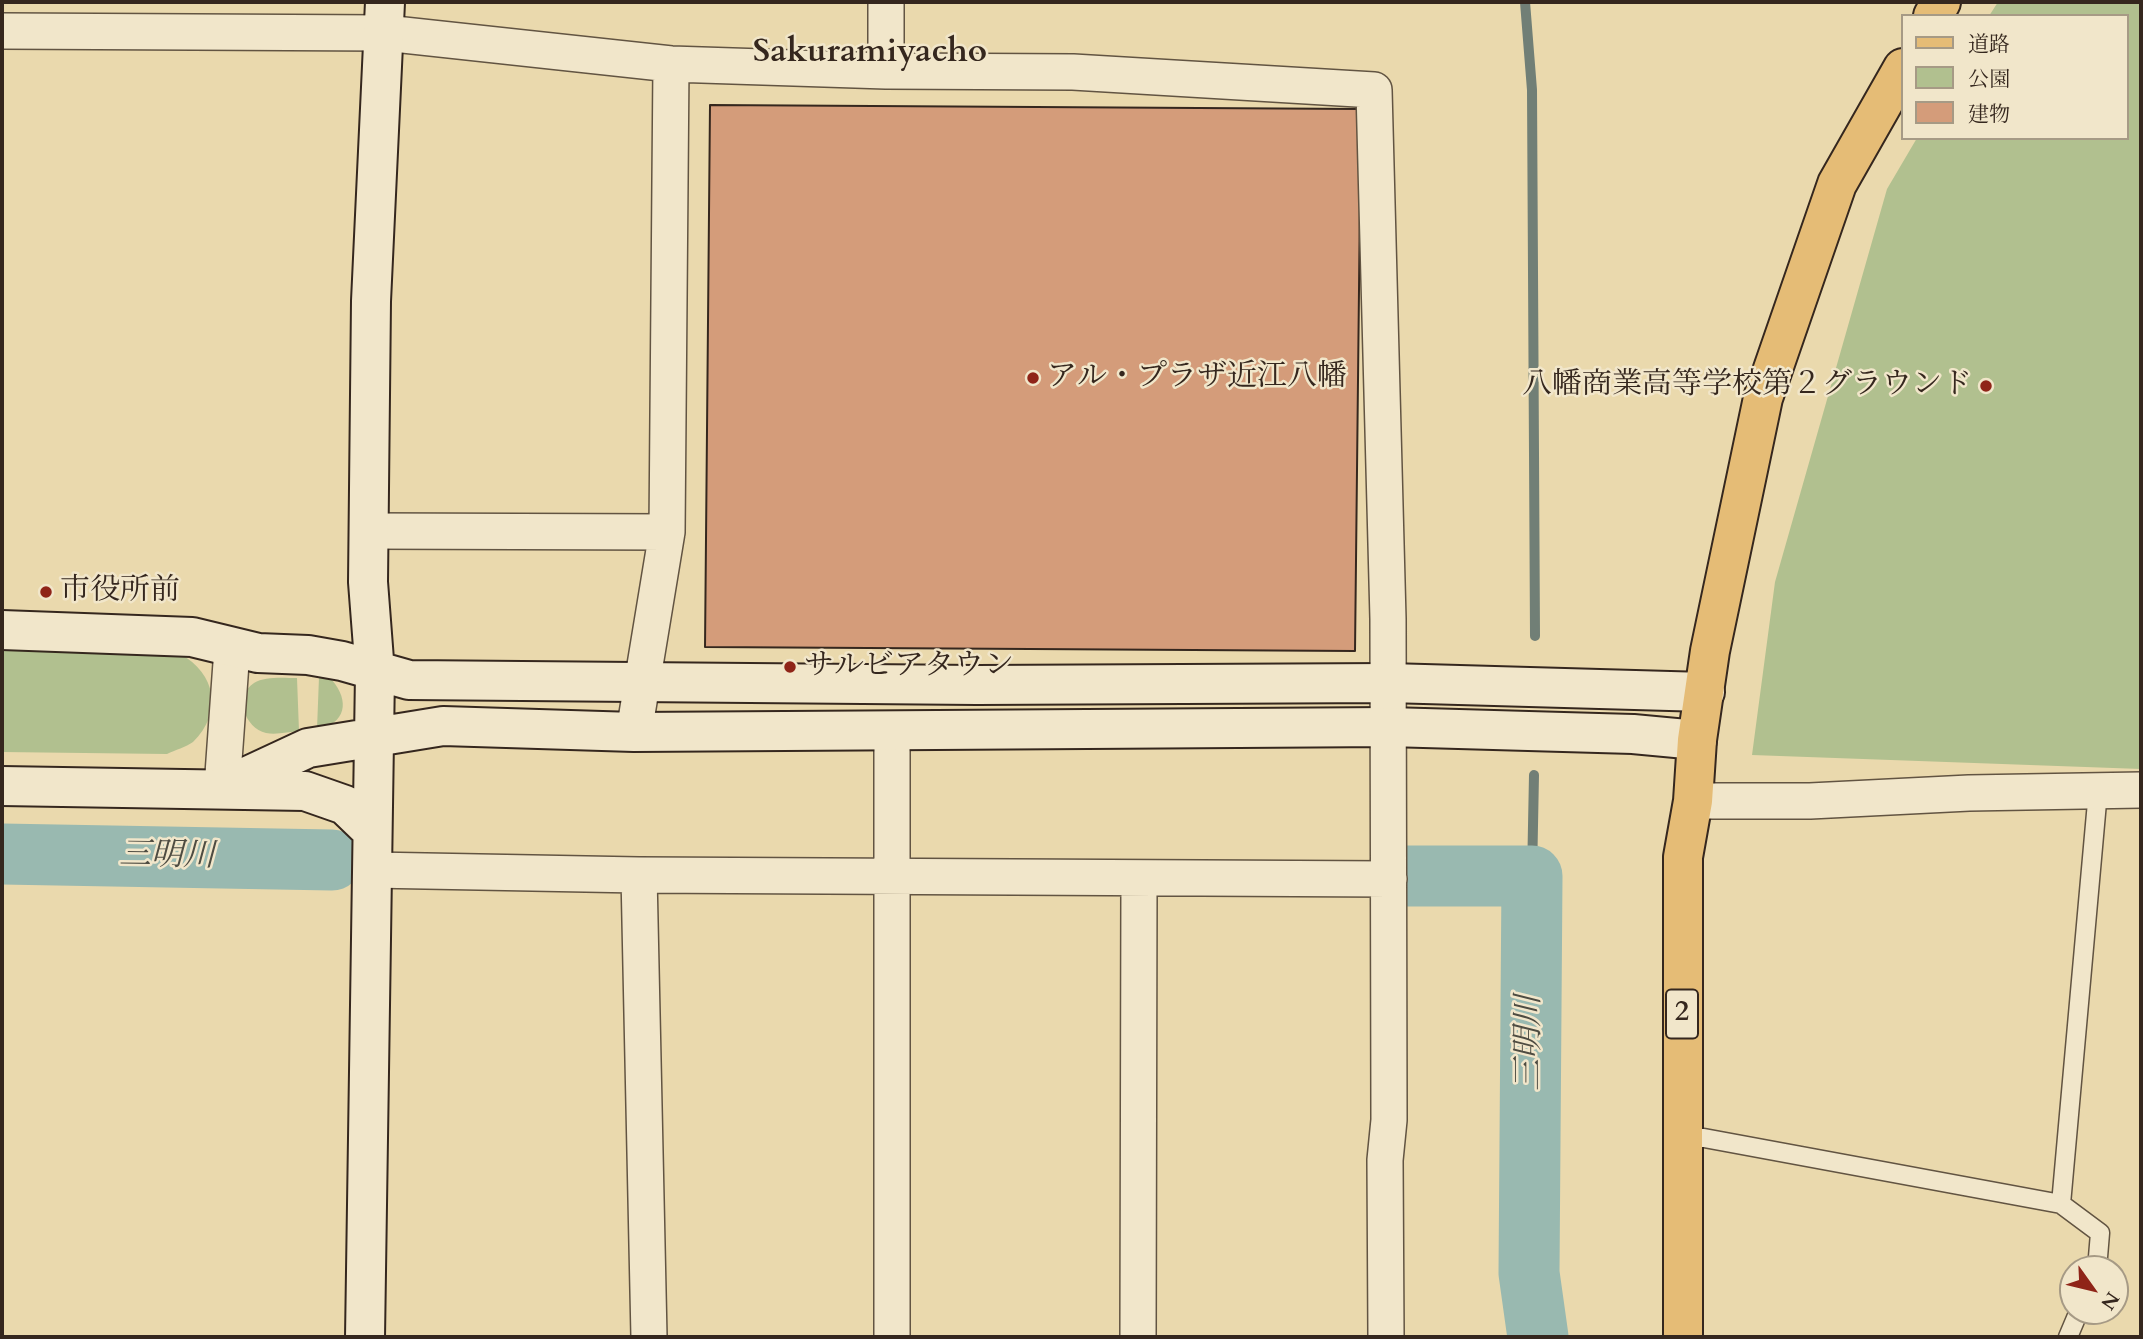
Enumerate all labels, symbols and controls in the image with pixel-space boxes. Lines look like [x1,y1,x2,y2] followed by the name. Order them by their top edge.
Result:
[1902,14,2129,140] legend
[1968,30,2010,59] text: 道路
[753,33,987,73] district label: Sakuramiyacho
[1968,65,2010,94] text: 公園
[1968,100,2010,129] text: 建物
[1047,360,1347,396] place label: アル・プラザ近江八幡
[1522,368,1972,404] place label: 八幡商業高等学校第２グラウンド
[1025,370,1041,386] marker: アル・プラザ近江八幡
[1978,378,1994,394] marker: 八幡商業高等学校第２グラウンド
[60,574,180,610] place label: 市役所前
[38,584,54,600] marker: 市役所前
[804,649,1014,685] place label: サルビアタウン
[782,659,798,675] marker: サルビアタウン
[119,837,215,877] water label: 三明川
[1666,990,1698,1038] road number: 2
[1512,995,1550,1091] water label: 三明川
[2059,1255,2129,1325] north arrow
[2094,1287,2125,1315] text: N

